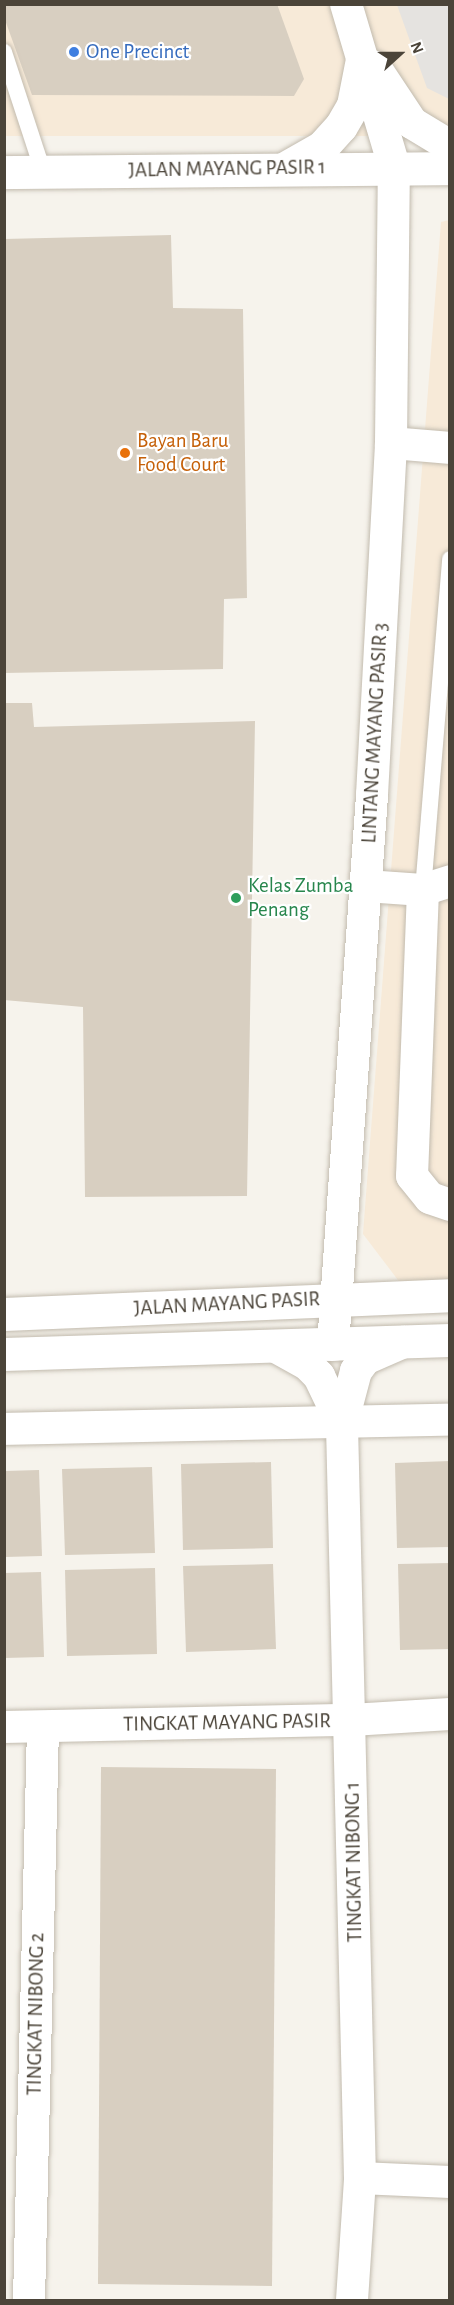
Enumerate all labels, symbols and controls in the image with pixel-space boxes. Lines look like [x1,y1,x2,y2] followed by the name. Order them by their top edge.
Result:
[370,24,430,84] north arrow
[86,39,189,65] place label: One Precinct
[407,39,426,56] text: N
[67,45,81,59] marker: One Precinct
[128,155,326,183] street label: JALAN MAYANG PASIR 1
[137,428,228,478] place label: Bayan Baru Food Court
[118,446,132,460] marker: Bayan Baru Food Court
[357,622,393,844] street label: LINTANG MAYANG PASIR 3
[248,873,353,923] place label: Kelas Zumba Penang
[229,891,243,905] marker: Kelas Zumba Penang
[133,1287,321,1321] street label: JALAN MAYANG PASIR
[123,1709,331,1737] street label: TINGKAT MAYANG PASIR
[340,1782,368,1942] street label: TINGKAT NIBONG 1
[22,1932,50,2096] street label: TINGKAT NIBONG 2

